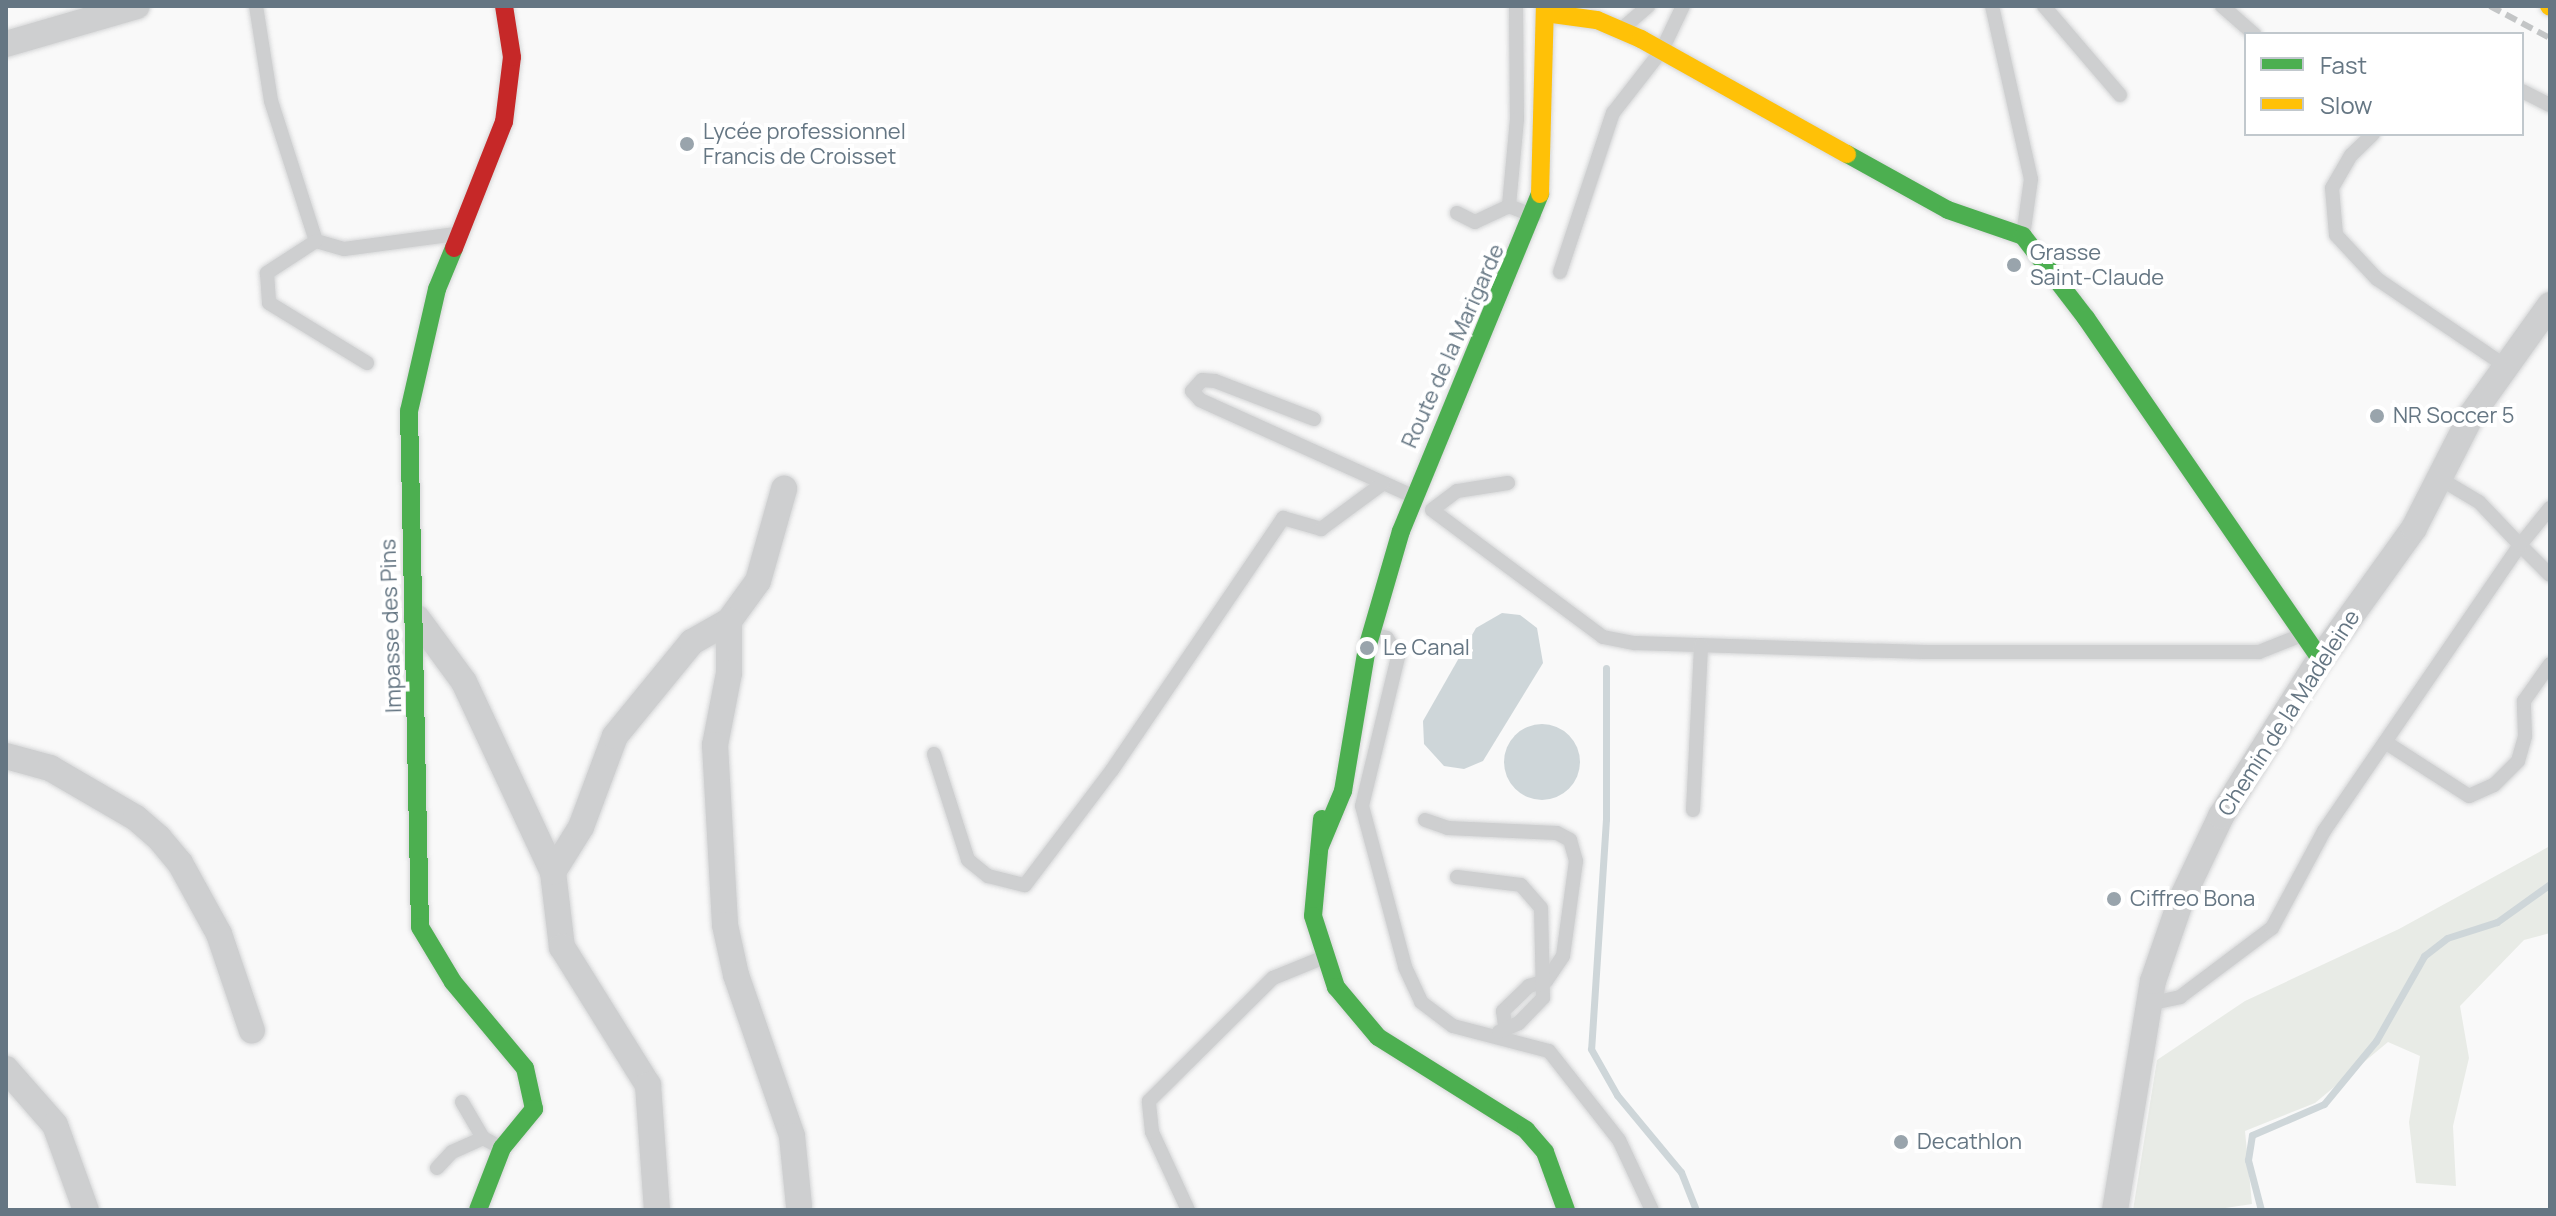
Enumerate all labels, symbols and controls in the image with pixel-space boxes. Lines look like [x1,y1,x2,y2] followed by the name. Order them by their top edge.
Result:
[2244,32,2524,136] legend
[2320,48,2367,81] text: Fast
[2320,88,2373,121] text: Slow
[703,118,906,170] place label: Lycée professionnel Francis de Croisset
[678,135,696,153] marker: Lycée professionnel Francis de Croisset
[2030,239,2164,290] place label: Grasse Saint-Claude
[1396,240,1510,452] street label: Route de la Marigarde
[2005,256,2023,274] marker: Grasse Saint-Claude
[2393,403,2514,429] place label: NR Soccer 5
[2368,407,2386,425] marker: NR Soccer 5
[375,538,407,714] street label: Impasse des Pins
[2213,605,2365,821] street label: Chemin de la Madeleine
[1383,635,1470,661] place label: Le Canal
[1358,639,1376,657] marker: Le Canal
[2130,886,2255,912] place label: Ciffreo Bona
[2105,890,2123,908] marker: Ciffreo Bona
[1917,1129,2022,1155] place label: Decathlon
[1892,1133,1910,1151] marker: Decathlon

